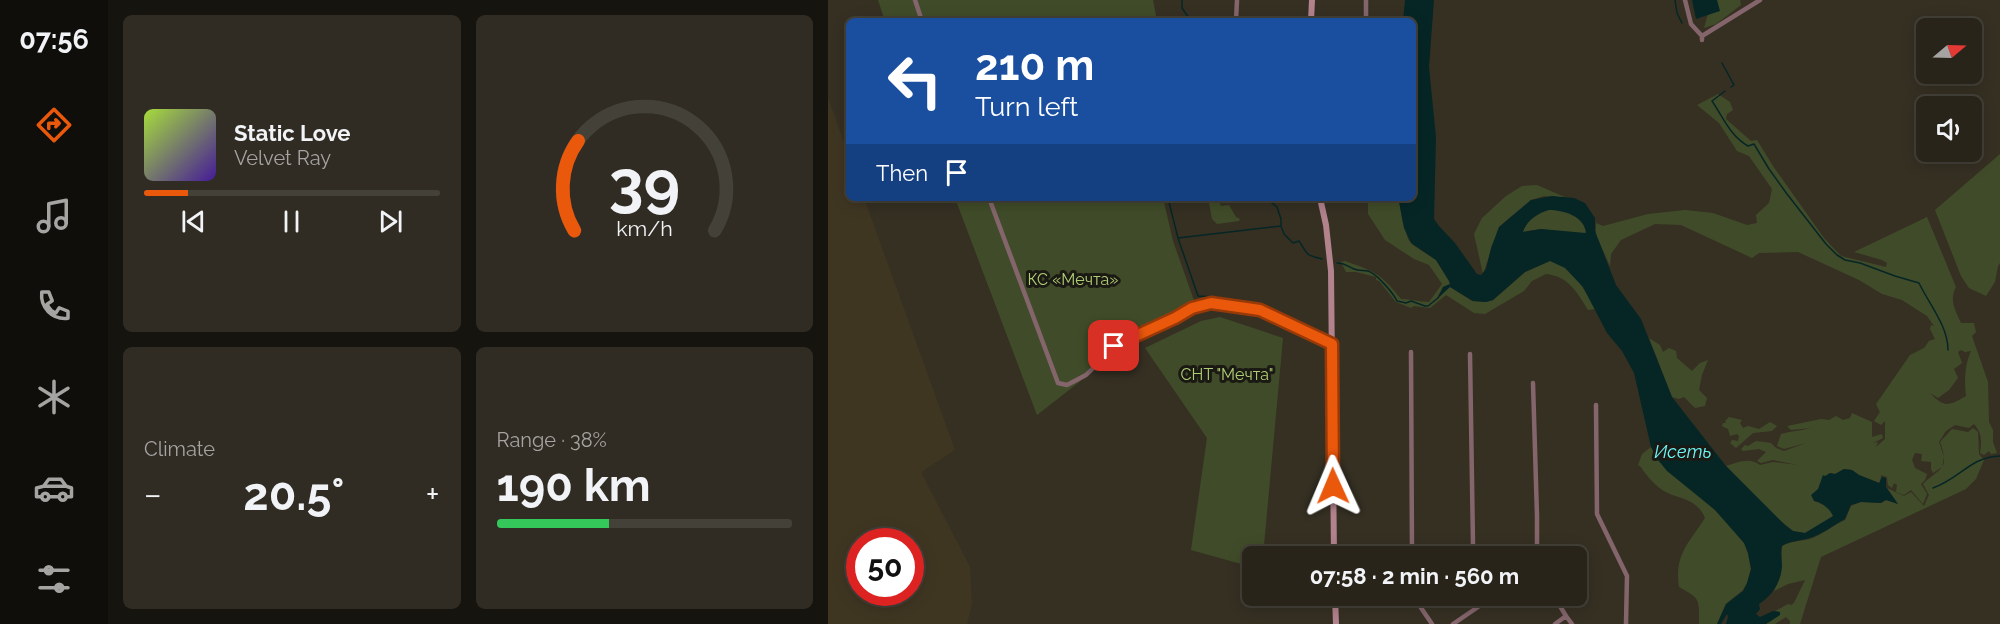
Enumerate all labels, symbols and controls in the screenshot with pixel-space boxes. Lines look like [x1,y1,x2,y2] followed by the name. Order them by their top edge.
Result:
[1916,18,1982,84] north arrow
[1916,18,1982,162] map controls
[19,24,89,55] text: 07:56
[975,41,1094,90] text: 210 m
[876,42,954,120] icon: left
[975,91,1078,122] text: Turn left
[1916,96,1982,162] button: sound
[33,104,75,146] icon: directions
[234,120,351,146] text: Static Love
[234,146,331,170] text: Velvet Ray
[608,146,680,220] text: 39
[940,156,973,189] icon: arrive
[876,160,928,186] text: Then
[33,195,75,237] icon: music
[177,205,210,238] icon: previous
[275,205,308,238] icon: pause
[374,205,407,238] icon: next
[616,216,673,241] text: km/h
[1028,270,1118,289] park label: КС «Мечта»
[33,285,75,327] icon: phone
[1088,320,1139,371] pin
[1097,329,1130,362] icon: arrive
[1181,365,1273,384] park label: СНТ "Мечта"
[33,376,75,418] icon: climate
[497,428,607,452] text: Range · 38%
[144,437,215,461] text: Climate
[1654,441,1712,462] water label: Исеть
[1301,454,1365,518] position arrow
[497,459,651,512] text: 190 km
[33,467,75,509] icon: car
[243,468,344,521] text: 20.5°
[144,475,162,514] text: −
[426,475,439,514] text: +
[846,528,924,606] speed limit sign: 50
[33,558,75,600] icon: filters
[1310,563,1519,589] text: 07:58 · 2 min · 560 m

